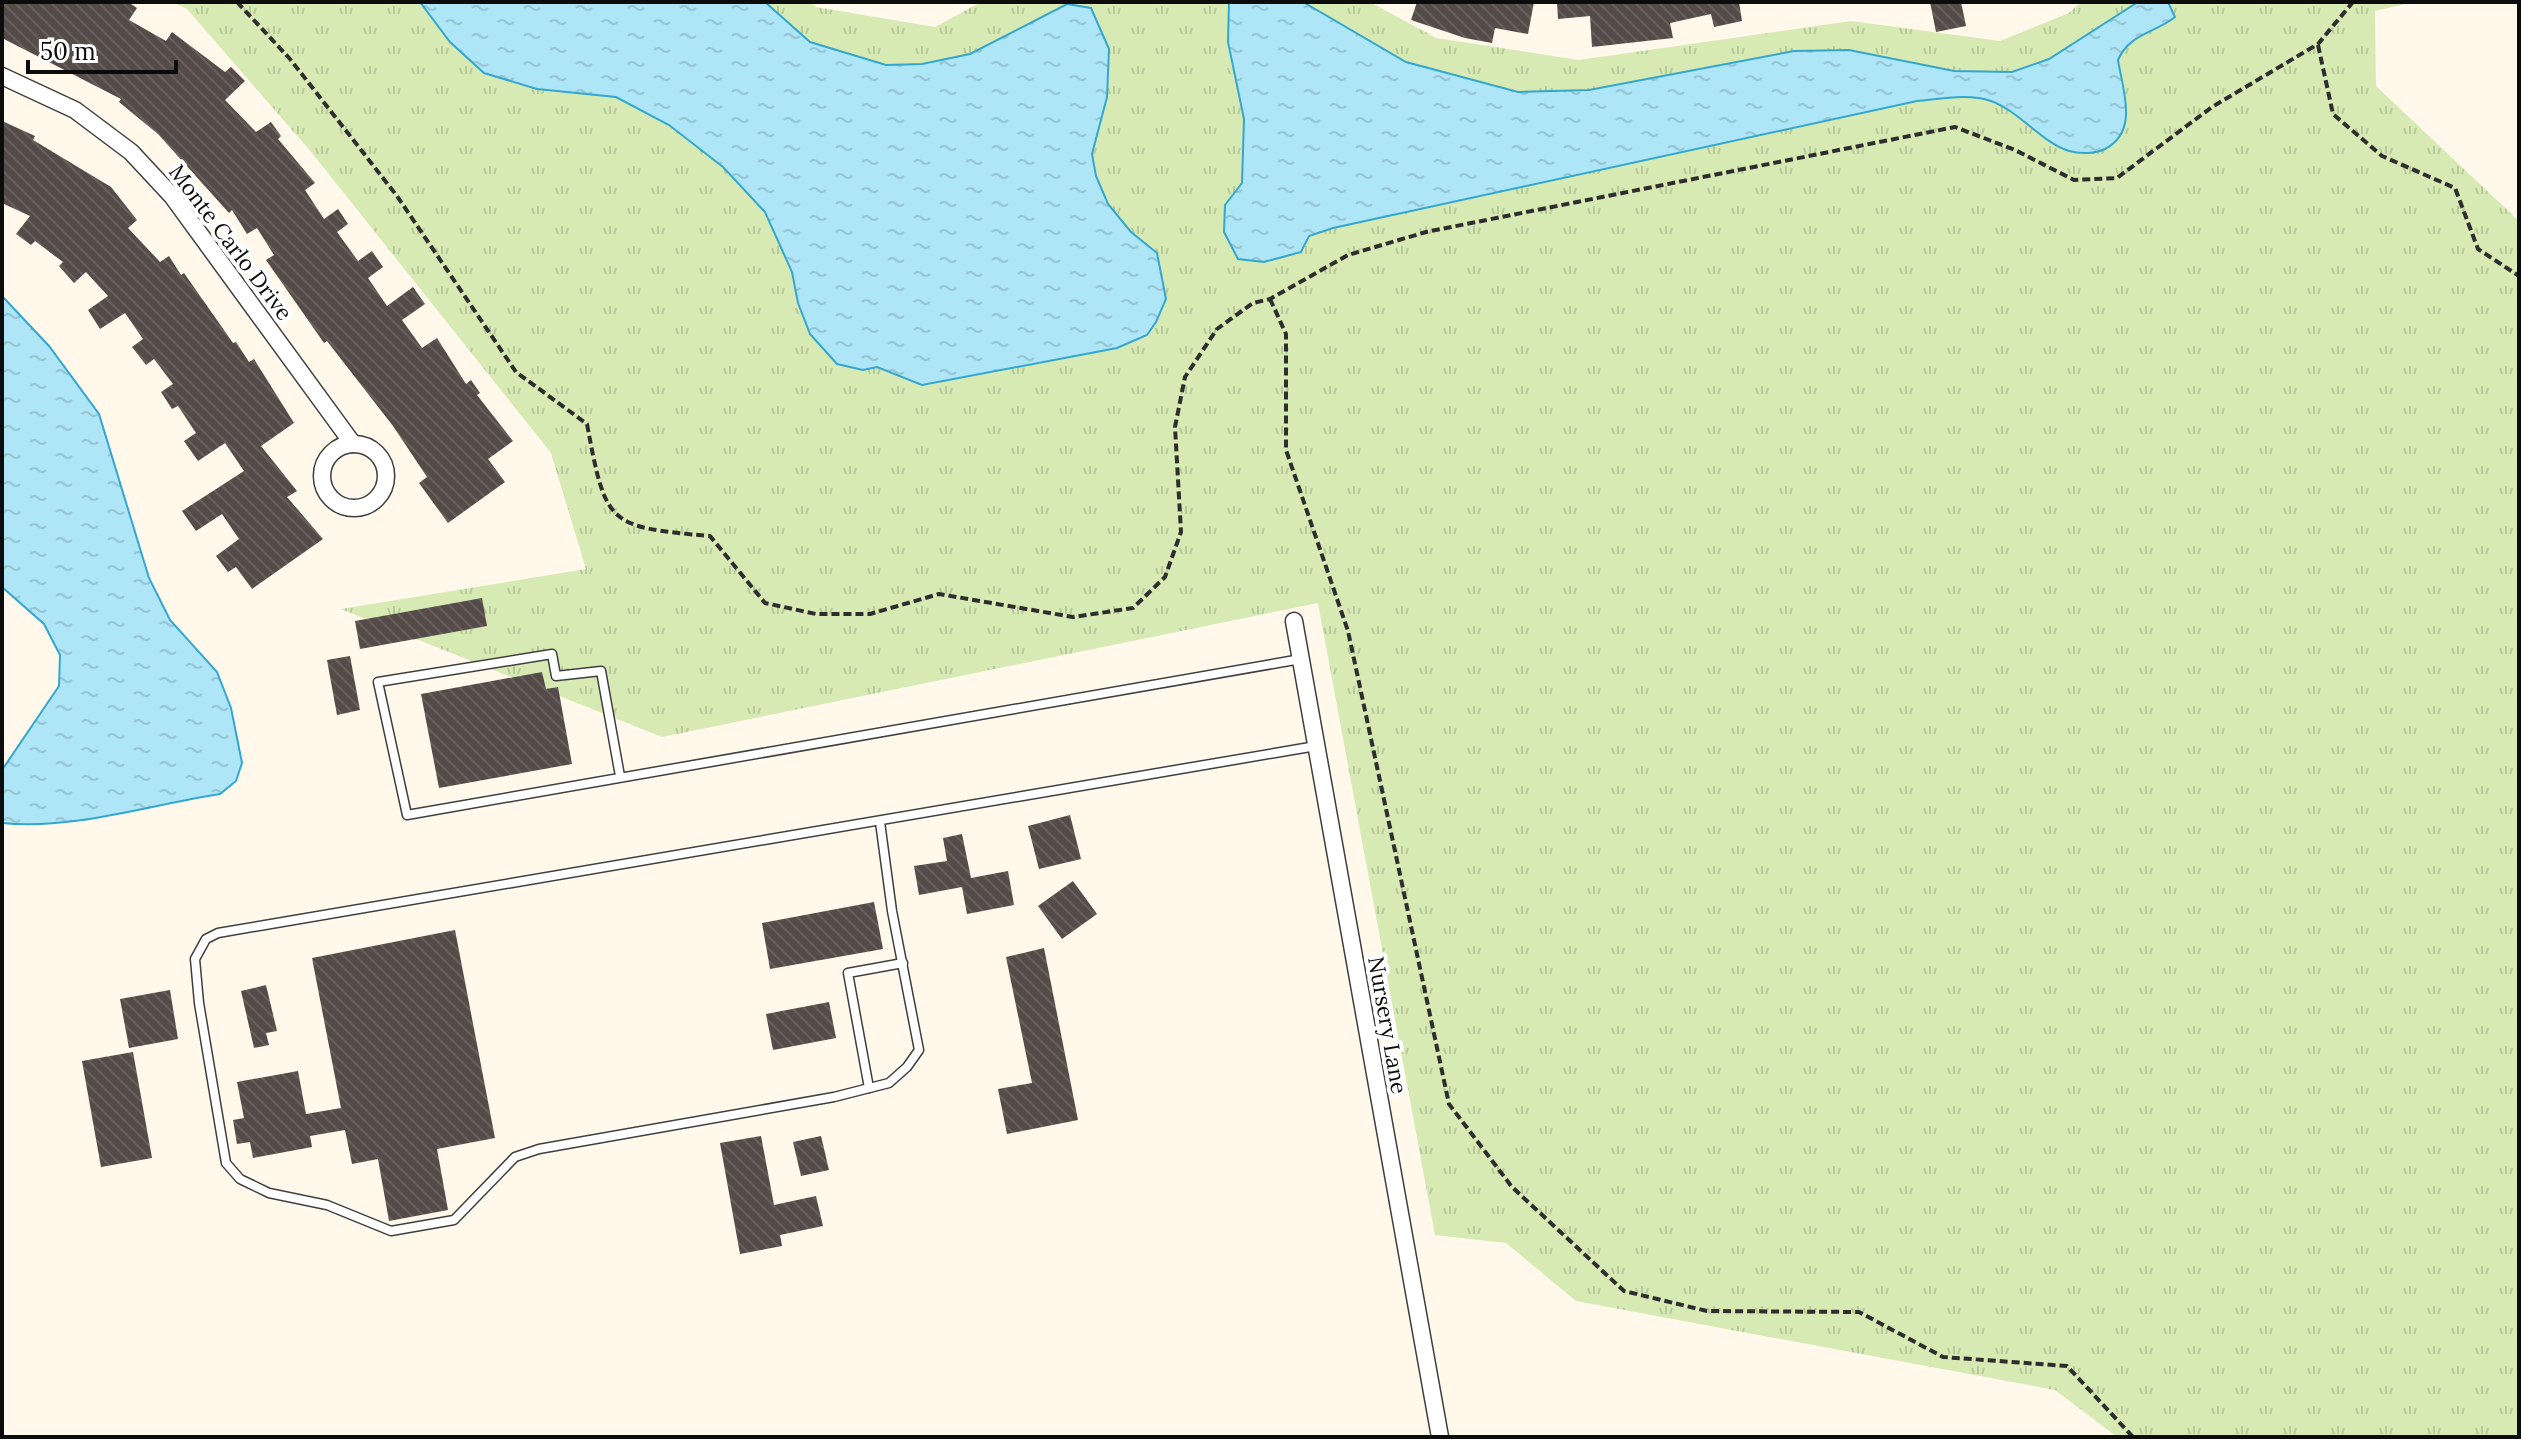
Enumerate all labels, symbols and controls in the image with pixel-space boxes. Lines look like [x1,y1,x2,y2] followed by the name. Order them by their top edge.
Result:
[28,24,176,74] scale bar
[40,36,96,67] text: 50 m
[163,158,299,326] street label: Monte Carlo Drive
[1362,954,1414,1096] street label: Nursery Lane

